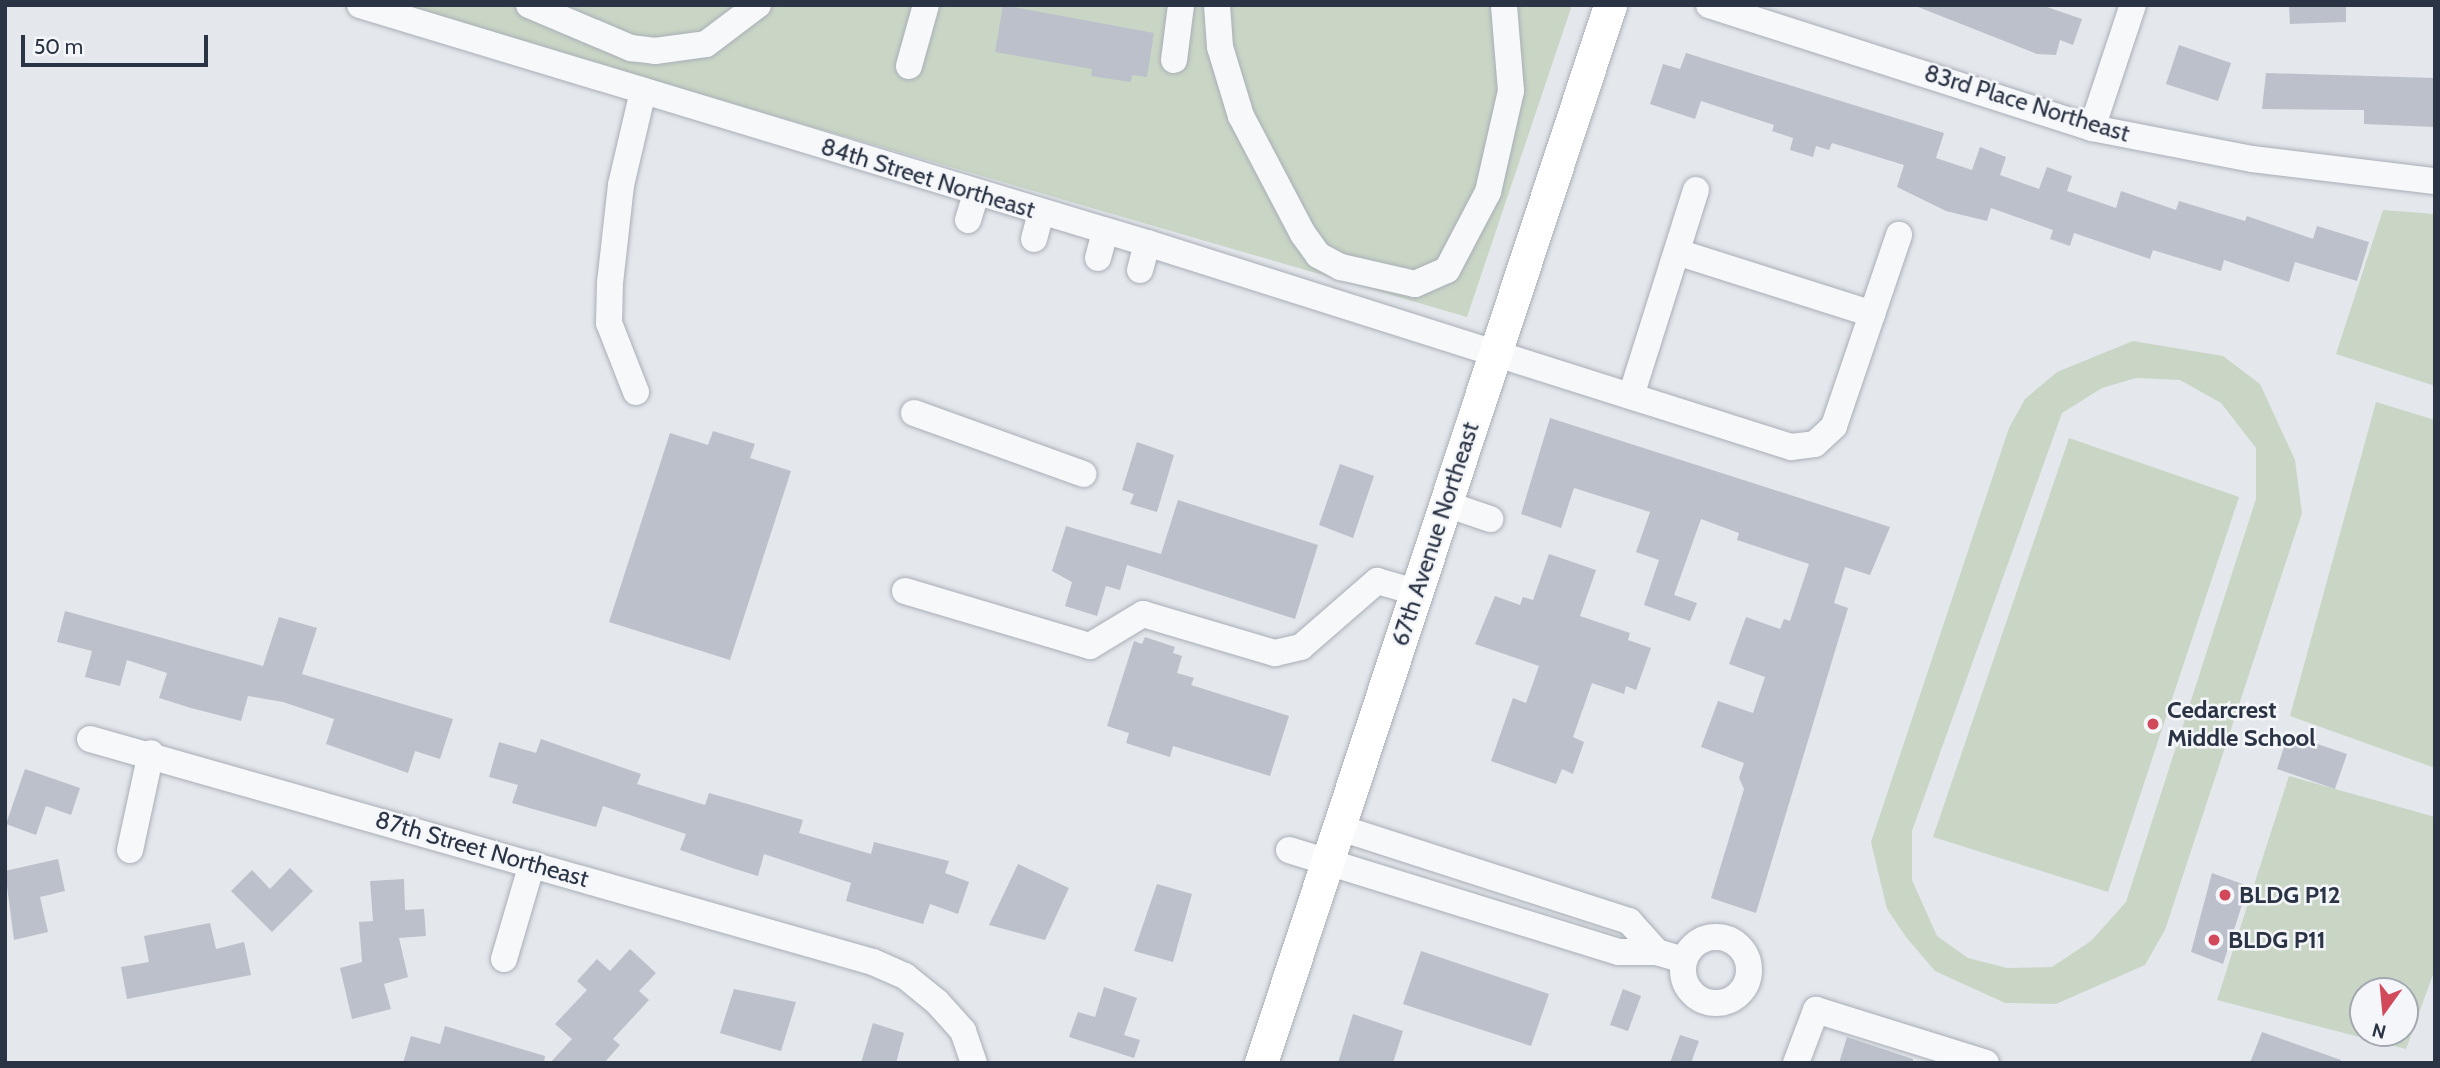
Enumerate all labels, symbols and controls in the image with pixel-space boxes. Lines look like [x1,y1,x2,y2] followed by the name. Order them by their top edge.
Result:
[24,21,212,65] scale bar
[34,34,83,59] text: 50 m
[1921,58,2133,148] street label: 83rd Place Northeast
[818,132,1038,224] street label: 84th Street Northeast
[1385,418,1485,650] street label: 67th Avenue Northeast
[2167,696,2316,752] place label: Cedarcrest Middle School
[2145,716,2161,732] marker: Cedarcrest Middle School
[372,805,592,893] street label: 87th Street Northeast
[2239,881,2340,909] place label: BLDG P12
[2217,887,2233,903] marker: BLDG P12
[2228,926,2326,954] place label: BLDG P11
[2206,932,2222,948] marker: BLDG P11
[2349,977,2419,1047] north arrow
[2369,1018,2388,1044] text: N

